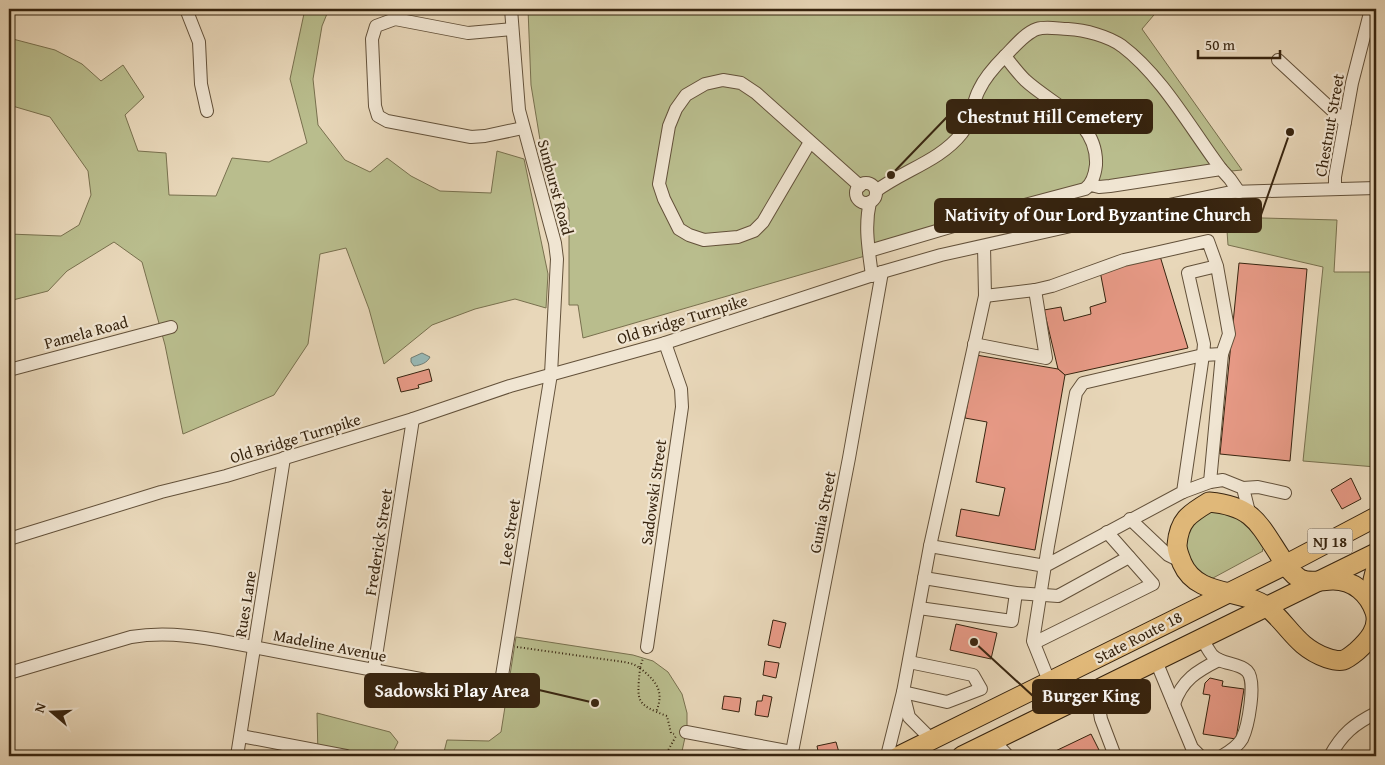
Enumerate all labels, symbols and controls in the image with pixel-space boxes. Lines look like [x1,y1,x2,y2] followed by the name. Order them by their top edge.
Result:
[1198,28,1280,60] scale bar
[1205,34,1236,55] text: 50 m
[1308,71,1350,179] street label: Chestnut Street
[947,100,1152,133] callout: Chestnut Hill Cemetery
[957,103,1144,130] text: Chestnut Hill Cemetery
[532,137,580,238] street label: Sunburst Road
[935,199,1261,232] callout: Nativity of Our Lord Byzantine Church
[945,201,1251,228] text: Nativity of Our Lord Byzantine Church
[614,288,750,350] street label: Old Bridge Turnpike
[41,309,131,355] street label: Pamela Road
[227,407,363,469] street label: Old Bridge Turnpike
[634,437,672,546] street label: Sadowski Street
[802,469,842,555] street label: Gunia Street
[358,487,398,597] street label: Frederick Street
[492,497,526,567] street label: Lee Street
[1308,528,1352,554] road number: NJ 18
[228,569,262,639] street label: Rues Lane
[1090,604,1186,669] street label: State Route 18
[271,622,389,668] street label: Madeline Avenue
[365,674,539,707] callout: Sadowski Play Area
[375,677,530,704] text: Sadowski Play Area
[1033,680,1150,713] callout: Burger King
[1042,682,1140,709] text: Burger King
[28,688,78,738] north arrow
[29,699,51,715] text: N

